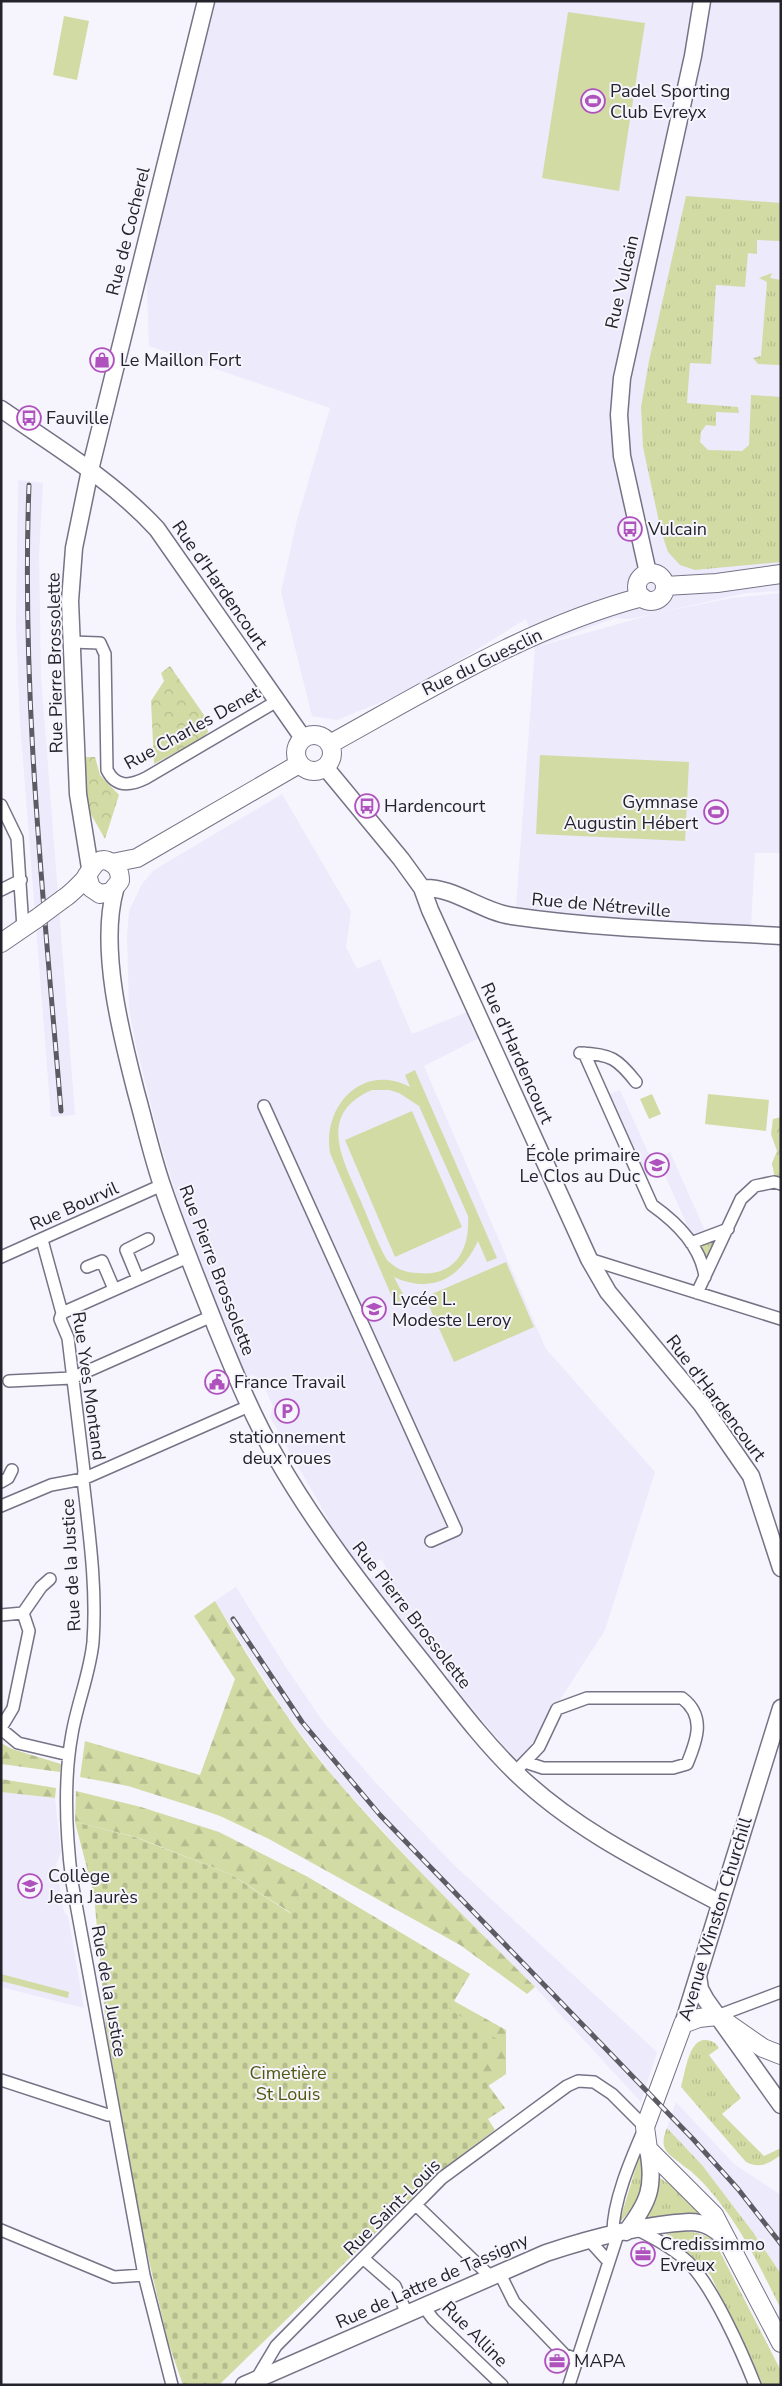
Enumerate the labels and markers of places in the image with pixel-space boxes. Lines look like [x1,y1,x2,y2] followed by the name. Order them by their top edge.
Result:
[610,79,730,124] place label: Padel Sporting Club Evreyx
[580,88,606,114] sports icon: Padel Sporting Club Evreyx
[89,347,115,373] shop icon: Le Maillon Fort
[120,348,242,372] place label: Le Maillon Fort
[16,405,42,431] bus stop icon: Fauville
[46,406,109,430] place label: Fauville
[617,516,643,542] bus stop icon: Vulcain
[647,517,707,541] place label: Vulcain
[564,790,699,835] place label: Gymnase Augustin Hébert
[354,793,380,819] bus stop icon: Hardencourt
[384,794,486,818] place label: Hardencourt
[703,799,729,825] sports icon: Gymnase Augustin Hébert
[519,1143,640,1188] place label: École primaire Le Clos au Duc
[644,1152,670,1178] school or university icon: École primaire Le Clos au Duc
[392,1287,512,1332] place label: Lycée L. Modeste Leroy
[361,1296,387,1322] school or university icon: Lycée L. Modeste Leroy
[204,1369,230,1395] public building icon: France Travail
[234,1370,346,1394] place label: France Travail
[274,1398,300,1424] parking icon: stationnement deux roues
[229,1425,346,1470] place label: stationnement deux roues
[47,1864,138,1909] place label: Collège Jean Jaurès
[17,1873,43,1899] school or university icon: Collège Jean Jaurès
[660,2232,765,2277] place label: Credissimmo Evreux
[630,2241,656,2267] office icon: Credissimmo Evreux
[544,2348,570,2374] office icon: MAPA
[574,2349,626,2373] place label: MAPA

